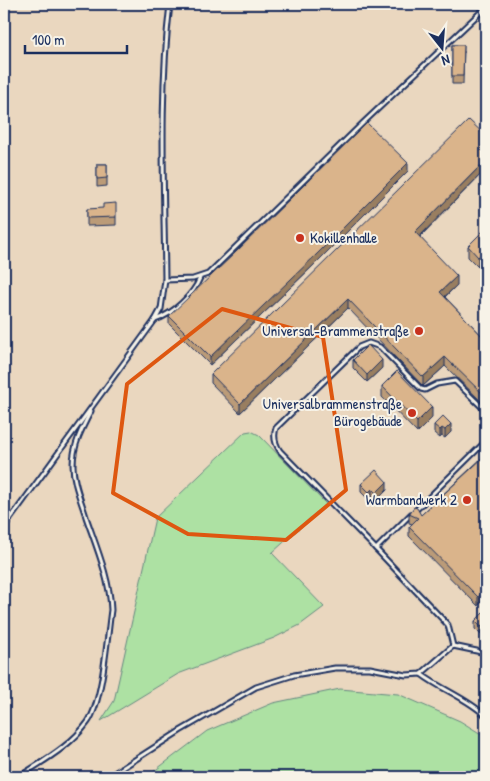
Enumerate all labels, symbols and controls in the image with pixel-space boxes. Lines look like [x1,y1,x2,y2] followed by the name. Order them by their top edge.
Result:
[25,22,128,54] scale bar
[418,22,468,72] north arrow
[32,29,65,50] text: 100 m
[439,51,452,71] text: N
[310,227,377,248] place label: Kokillenhalle
[294,232,306,244] marker: Kokillenhalle
[262,320,409,341] place label: Universal-Brammenstraße
[413,325,425,337] marker: Universal-Brammenstraße
[263,393,402,431] place label: Universalbrammenstraße Bürogebäude
[406,407,418,419] marker: Universalbrammenstraße Bürogebäude
[366,489,457,510] place label: Warmbandwerk 2
[461,494,473,506] marker: Warmbandwerk 2

